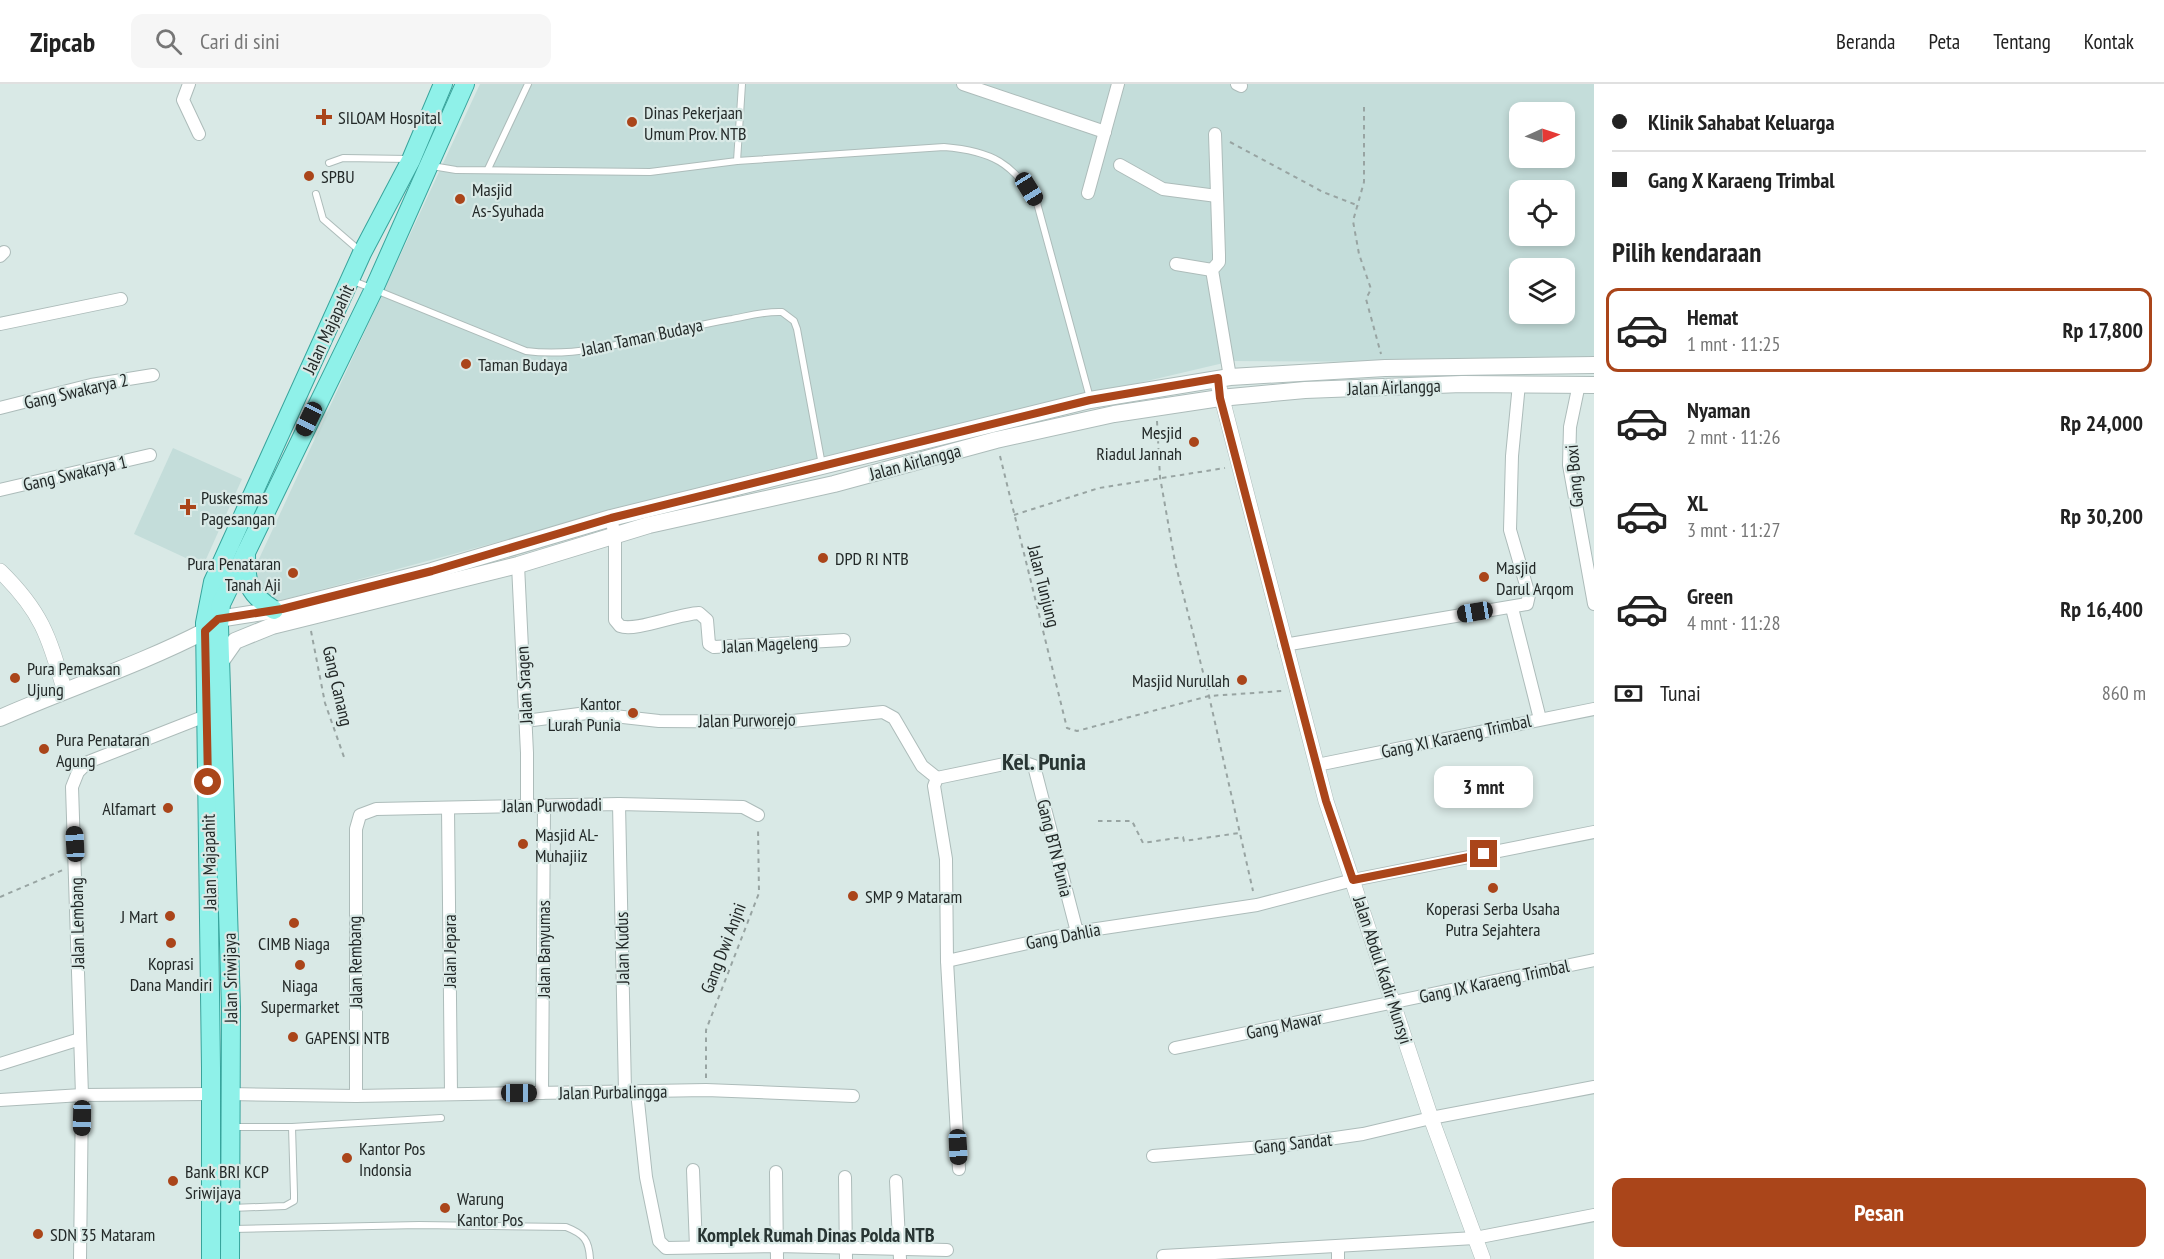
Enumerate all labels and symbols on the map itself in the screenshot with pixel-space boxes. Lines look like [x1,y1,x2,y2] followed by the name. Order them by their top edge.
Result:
[644,101,747,145] place label: Dinas Pekerjaan Umum Prov. NTB
[1509,102,1575,168] north arrow
[338,106,442,129] place label: SILOAM Hospital
[315,108,333,126] marker: SILOAM Hospital
[625,115,639,129] marker: Dinas Pekerjaan Umum Prov. NTB
[321,165,355,188] place label: SPBU
[302,169,316,183] marker: SPBU
[1012,169,1046,209] car
[472,178,544,222] place label: Masjid As-Syuhada
[453,192,467,206] marker: Masjid As-Syuhada
[297,281,359,378] street label: Jalan Majapahit
[578,313,705,361] street label: Jalan Taman Budaya
[478,353,568,376] place label: Taman Budaya
[459,357,473,371] marker: Taman Budaya
[22,368,130,414] street label: Gang Swakarya 2
[1346,374,1441,400] street label: Jalan Airlangga
[293,399,325,439] car
[1096,421,1182,465] place label: Mesjid Riadul Jannah
[1187,435,1201,449] marker: Mesjid Riadul Jannah
[866,439,963,485] street label: Jalan Airlangga
[1560,444,1588,508] street label: Gang Boxi
[21,450,129,496] street label: Gang Swakarya 1
[201,486,275,530] place label: Puskesmas Pagesangan
[179,498,197,516] marker: Puskesmas Pagesangan
[1022,542,1065,629] street label: Jalan Tunjung
[835,547,909,570] place label: DPD RI NTB
[816,551,830,565] marker: DPD RI NTB
[187,552,281,596] place label: Pura Penataran Tanah Aji
[1496,556,1574,600] place label: Masjid Darul Arqom
[286,566,300,580] marker: Pura Penataran Tanah Aji
[1477,570,1491,584] marker: Masjid Darul Arqom
[1456,600,1494,624] car
[721,630,818,658] street label: Jalan Mageleng
[318,644,358,728] street label: Gang Canang
[510,646,538,725] street label: Jalan Sragen
[27,657,121,701] place label: Pura Pemaksan Ujung
[1132,669,1230,692] place label: Masjid Nurullah
[8,671,22,685] marker: Pura Pemaksan Ujung
[1235,673,1249,687] marker: Masjid Nurullah
[548,692,621,736] place label: Kantor Lurah Punia
[626,706,640,720] marker: Kantor Lurah Punia
[697,708,796,732] street label: Jalan Purworejo
[1379,709,1534,763] street label: Gang XI Karaeng Trimbal
[56,728,150,772] place label: Pura Penataran Agung
[37,742,51,756] marker: Pura Penataran Agung
[1002,746,1086,777] district label: Kel. Punia
[1434,767,1534,809] callout: 3 mnt
[194,768,221,795] route start
[501,793,602,817] street label: Jalan Purwodadi
[102,797,156,820] place label: Alfamart
[1032,797,1078,899] street label: Gang BTN Punia
[161,801,175,815] marker: Alfamart
[197,814,221,911] street label: Jalan Majapahit
[535,823,599,867] place label: Masjid AL- Muhajiiz
[65,826,85,862] car
[516,837,530,851] marker: Masjid AL- Muhajiiz
[1470,840,1497,867] route end
[65,877,89,970] street label: Jalan Lembang
[1486,881,1500,895] marker: Koperasi Serba Usaha Putra Sejahtera
[865,885,962,908] place label: SMP 9 Mataram
[846,889,860,903] marker: SMP 9 Mataram
[1348,892,1418,1047] street label: Jalan Abdul Kadir Munsyi
[1426,897,1560,941] place label: Koperasi Serba Usaha Putra Sejahtera
[532,900,555,999] street label: Jalan Banyumas
[695,900,751,996] street label: Gang Dwi Anjni
[120,905,158,928] place label: J Mart
[163,909,177,923] marker: J Mart
[610,911,634,986] street label: Jalan Kudus
[438,914,461,989] street label: Jalan Jepara
[287,916,301,930] marker: CIMB Niaga
[343,916,367,1009] street label: Jalan Rembang
[1024,918,1102,954] street label: Gang Dahlia
[218,932,242,1025] street label: Jalan Sriwijaya
[258,932,330,955] place label: CIMB Niaga
[164,936,178,950] marker: Koprasi Dana Mandiri
[130,952,212,996] place label: Koprasi Dana Mandiri
[1417,954,1572,1008] street label: Gang IX Karaeng Trimbal
[293,958,307,972] marker: Niaga Supermarket
[261,974,339,1018] place label: Niaga Supermarket
[1244,1006,1324,1044] street label: Gang Mawar
[305,1026,390,1049] place label: GAPENSI NTB
[286,1030,300,1044] marker: GAPENSI NTB
[557,1080,668,1104] street label: Jalan Purbalingga
[501,1084,537,1102] car
[73,1100,91,1136] car
[1253,1127,1333,1159] street label: Gang Sandat
[948,1129,968,1165] car
[359,1137,425,1181] place label: Kantor Pos Indonsia
[340,1151,354,1165] marker: Kantor Pos Indonsia
[185,1160,269,1204] place label: Bank BRI KCP Sriwijaya
[166,1174,180,1188] marker: Bank BRI KCP Sriwijaya
[457,1187,523,1231] place label: Warung Kantor Pos
[438,1201,452,1215] marker: Warung Kantor Pos
[697,1222,935,1248] district label: Komplek Rumah Dinas Polda NTB
[50,1223,155,1246] place label: SDN 35 Mataram
[31,1227,45,1241] marker: SDN 35 Mataram

